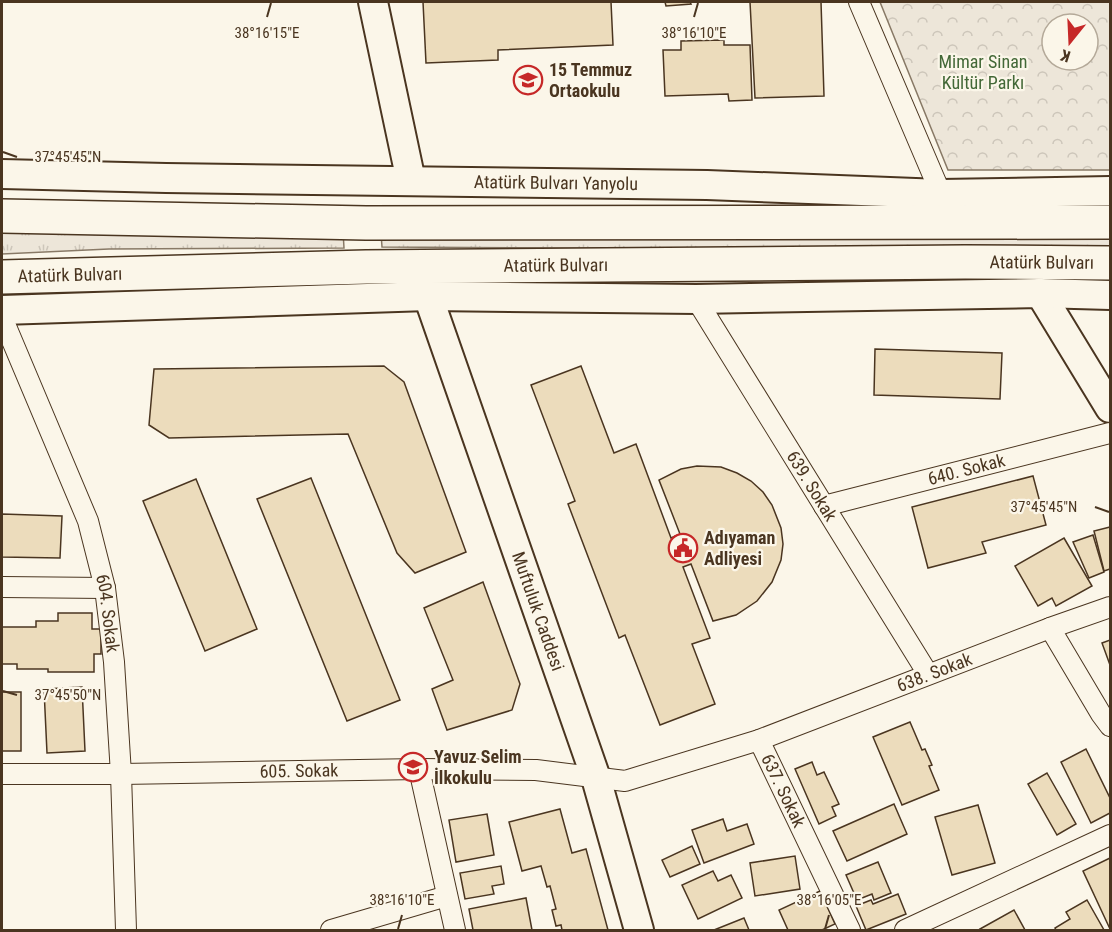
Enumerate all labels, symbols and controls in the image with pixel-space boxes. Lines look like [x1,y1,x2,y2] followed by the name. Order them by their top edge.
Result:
[1040,12,1100,72] north arrow
[235,24,299,42] text: 38°16'15"E
[662,24,726,42] text: 38°16'10"E
[1058,45,1073,66] text: K
[938,51,1028,93] park label: Mimar Sinan Kültür Parkı
[549,59,632,101] place label: 15 Temmuz Ortaokulu
[512,64,544,96] school or university icon: 15 Temmuz Ortaokulu
[35,148,101,166] text: 37°45'45"N
[474,171,638,194] street label: Atatürk Bulvarı Yanyolu
[989,251,1094,273] street label: Atatürk Bulvarı
[503,254,608,276] street label: Atatürk Bulvarı
[17,263,123,287] street label: Atatürk Bulvarı
[783,447,842,525] street label: 639. Sokak
[926,449,1007,489] street label: 640. Sokak
[1011,498,1077,516] text: 37°45'45"N
[704,527,775,569] place label: Adıyaman Adliyesi
[667,532,699,564] public building icon: Adıyaman Adliyesi
[508,549,569,674] street label: Muftuluk Caddesi
[92,572,124,654] street label: 604. Sokak
[894,648,975,696] street label: 638. Sokak
[35,686,101,704] text: 37°45'50"N
[434,746,522,788] place label: Yavuz Selim İlkokulu
[757,750,810,831] street label: 637. Sokak
[397,751,429,783] school or university icon: Yavuz Selim İlkokulu
[259,759,339,782] street label: 605. Sokak
[370,891,434,909] text: 38°16'10"E
[797,891,861,909] text: 38°16'05"E

